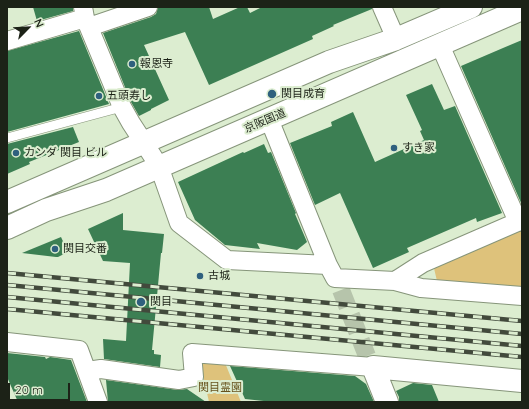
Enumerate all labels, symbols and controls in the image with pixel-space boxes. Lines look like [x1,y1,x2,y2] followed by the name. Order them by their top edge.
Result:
[8,8,48,48] north arrow
[31,17,47,30] text: N
[140,57,173,71] place label: 報恩寺
[127,59,137,69] marker: 報恩寺
[281,87,325,101] place label: 関目成育
[266,88,278,100] marker: 関目成育
[107,89,151,103] place label: 五頭寿し
[94,91,104,101] marker: 五頭寿し
[242,106,288,136] street label: 京阪国道
[402,141,435,155] place label: すき家
[389,143,399,153] marker: すき家
[24,146,107,160] place label: カンダ 関目 ビル
[11,148,21,158] marker: カンダ 関目 ビル
[63,242,107,256] place label: 関目交番
[50,244,60,254] marker: 関目交番
[208,269,230,283] place label: 古城
[195,271,205,281] marker: 古城
[150,295,172,309] place label: 関目
[135,296,147,308] marker: 関目
[10,375,72,401] scale bar
[198,381,242,395] park label: 関目霊園
[15,382,43,397] text: 20 m

